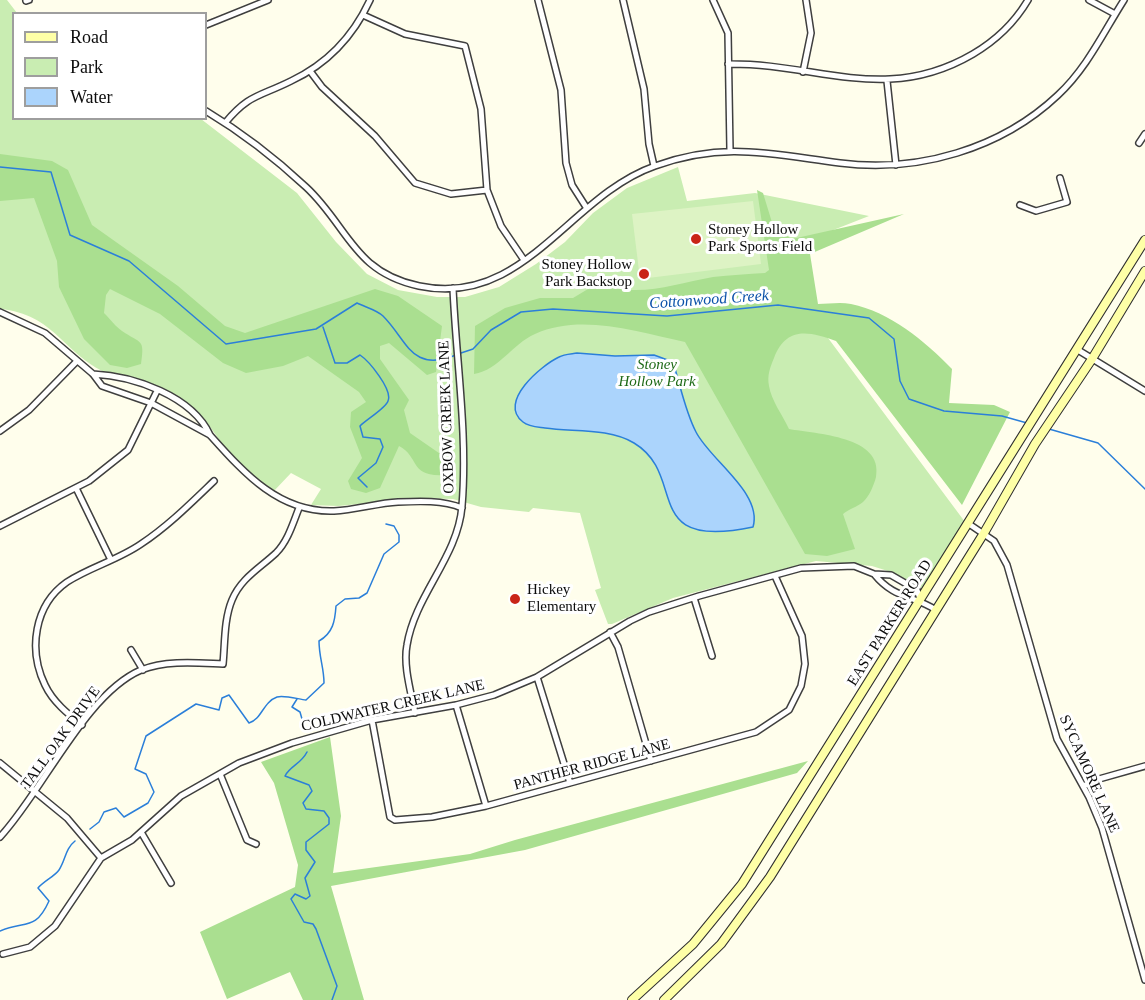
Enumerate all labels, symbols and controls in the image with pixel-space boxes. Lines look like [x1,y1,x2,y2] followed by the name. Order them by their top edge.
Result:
[12,12,207,120] legend
[70,27,108,47] text: Road
[70,57,103,77] text: Park
[70,87,113,107] text: Water
[708,221,812,256] place label: Stoney Hollow Park Sports Field
[689,232,703,246] marker: Stoney Hollow Park Sports Field
[542,256,632,291] place label: Stoney Hollow Park Backstop
[637,267,651,281] marker: Stoney Hollow Park Backstop
[649,286,769,314] water label: Cottonwood Creek
[435,340,459,494] street label: OXBOW CREEK LANE
[618,356,696,391] park label: Stoney Hollow Park
[844,557,936,689] street label: EAST PARKER ROAD
[527,581,596,616] place label: Hickey Elementary
[508,592,522,606] marker: Hickey Elementary
[300,676,486,736] street label: COLDWATER CREEK LANE
[18,683,104,793] street label: TALL OAK DRIVE
[1055,712,1123,836] street label: SYCAMORE LANE
[512,735,672,795] street label: PANTHER RIDGE LANE

